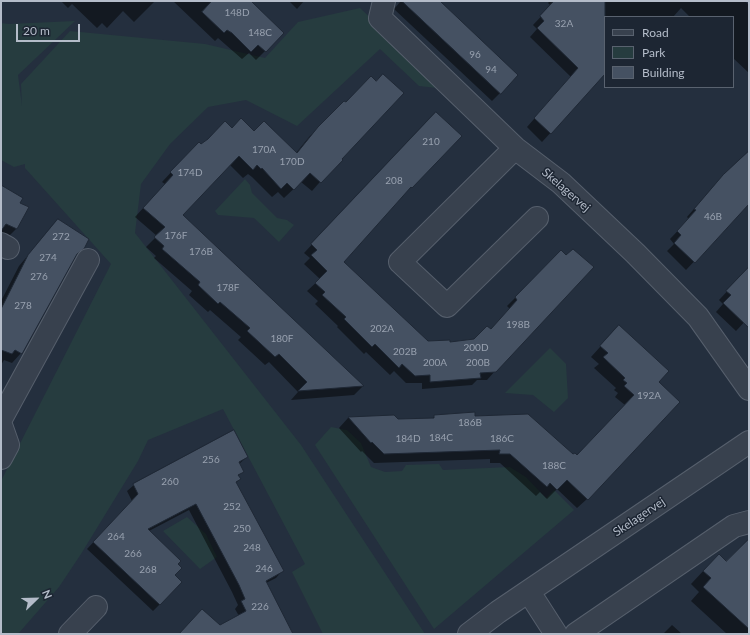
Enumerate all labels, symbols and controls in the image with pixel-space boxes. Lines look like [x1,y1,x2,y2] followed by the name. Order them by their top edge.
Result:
[224,7,250,19] house number: 148D
[18,16,82,42] scale bar
[604,16,734,88] legend
[555,18,573,30] house number: 32A
[23,23,50,38] text: 20 m
[642,25,669,40] text: Road
[248,27,272,39] house number: 148C
[642,45,665,60] text: Park
[469,49,481,61] house number: 96
[485,64,497,76] house number: 94
[642,65,685,80] text: Building
[422,136,440,148] house number: 210
[252,144,276,156] house number: 170A
[279,156,305,168] house number: 170D
[539,165,593,215] street label: Skelagervej
[177,167,203,179] house number: 174D
[385,175,403,187] house number: 208
[704,211,722,223] house number: 46B
[164,230,188,242] house number: 176F
[52,231,70,243] house number: 272
[189,246,213,258] house number: 176B
[39,252,57,264] house number: 274
[30,271,48,283] house number: 276
[216,282,240,294] house number: 178F
[14,300,32,312] house number: 278
[506,319,530,331] house number: 198B
[370,323,394,335] house number: 202A
[270,333,294,345] house number: 180F
[463,342,489,354] house number: 200D
[393,346,417,358] house number: 202B
[423,357,447,369] house number: 200A
[466,357,490,369] house number: 200B
[637,390,661,402] house number: 192A
[458,417,482,429] house number: 186B
[429,432,453,444] house number: 184C
[395,433,421,445] house number: 184D
[490,433,514,445] house number: 186C
[202,454,220,466] house number: 256
[542,460,566,472] house number: 188C
[161,476,179,488] house number: 260
[610,494,668,540] street label: Skelagervej
[223,501,241,513] house number: 252
[233,523,251,535] house number: 250
[107,531,125,543] house number: 264
[243,542,261,554] house number: 248
[124,548,142,560] house number: 266
[255,563,273,575] house number: 246
[139,564,157,576] house number: 268
[16,579,56,619] north arrow
[40,588,55,601] text: N
[251,601,269,613] house number: 226

